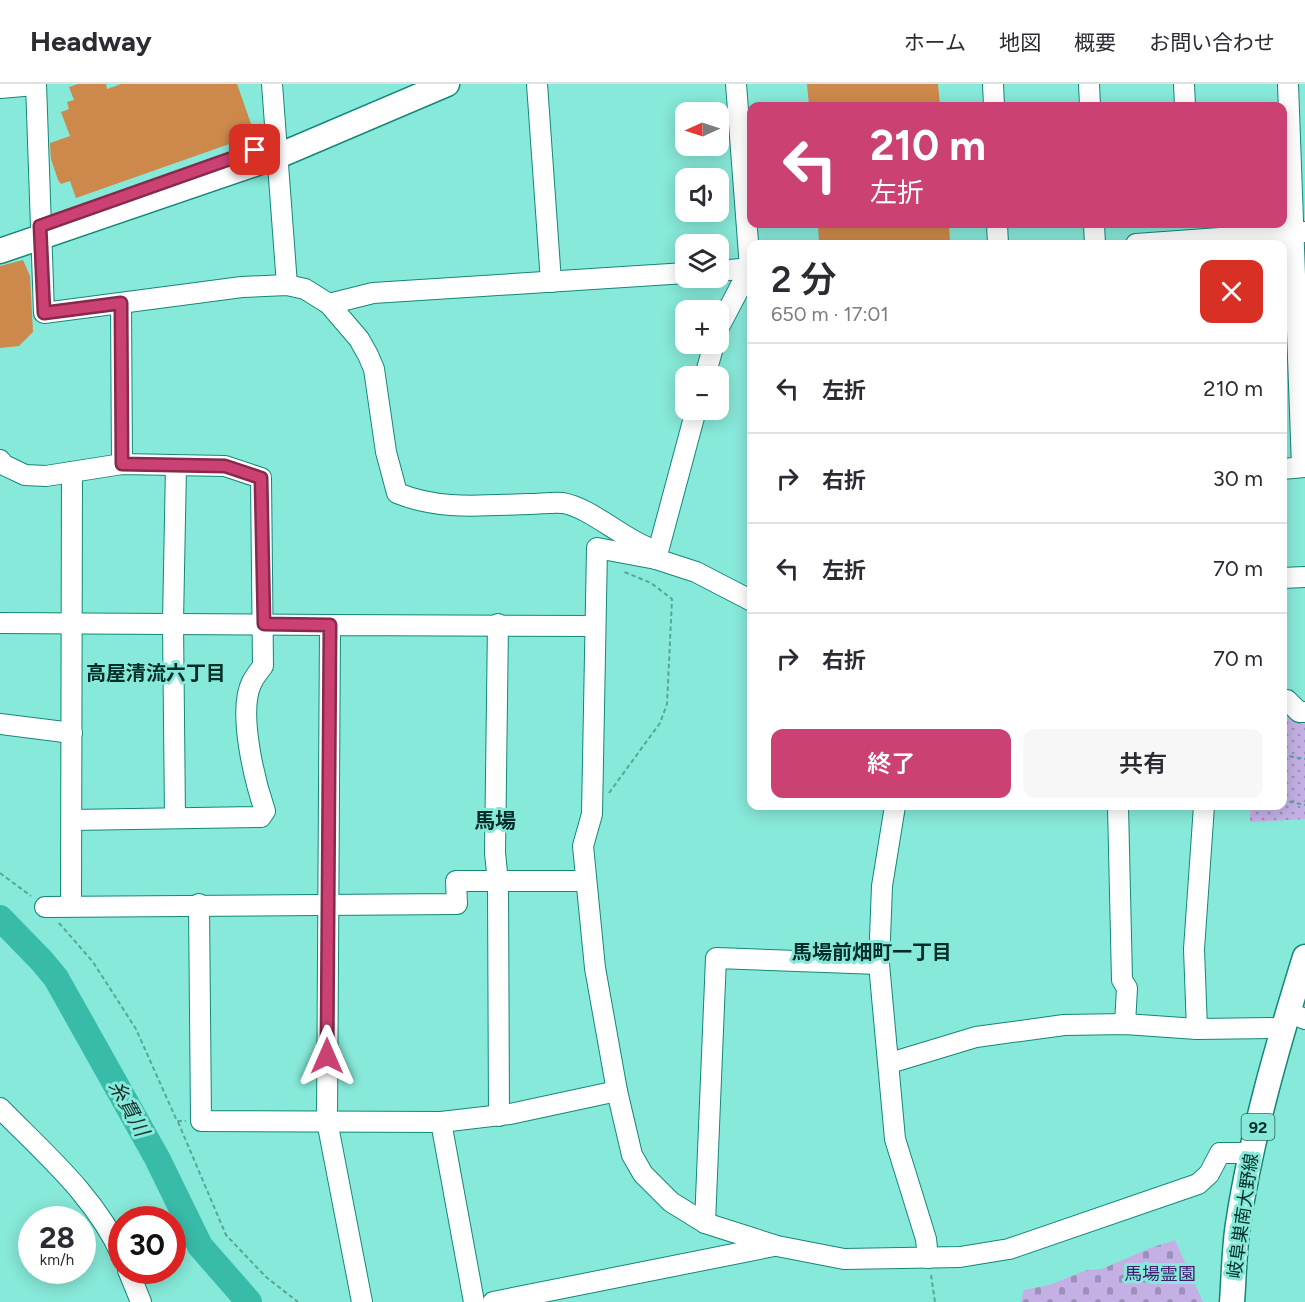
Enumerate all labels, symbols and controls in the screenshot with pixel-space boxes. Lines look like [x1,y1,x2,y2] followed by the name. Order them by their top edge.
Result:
[30,24,152,58] text: Headway
[904,30,966,55] text: ホーム
[999,30,1041,55] text: 地図
[1074,30,1116,55] text: 概要
[1149,30,1275,55] text: お問い合わせ
[675,102,729,156] north arrow
[675,102,729,420] map controls
[870,120,986,171] text: 210 m
[229,124,280,175] pin
[771,126,849,204] icon: left
[238,133,271,166] icon: arrive
[675,168,729,222] button: sound
[870,176,924,209] text: 左折
[675,234,729,288] button: layers
[771,258,836,301] text: 2 分
[1200,260,1263,323] button: close
[675,300,729,354] button: +
[771,302,889,326] text: 650 m · 17:01
[675,366,729,420] button: −
[771,372,804,405] icon: left
[1203,375,1263,402] text: 210 m
[822,377,866,404] text: 左折
[771,462,804,495] icon: right
[1213,465,1263,492] text: 30 m
[822,467,866,494] text: 右折
[771,552,804,585] icon: left
[1213,555,1263,582] text: 70 m
[822,557,866,584] text: 左折
[771,642,804,675] icon: right
[1213,645,1263,672] text: 70 m
[822,647,866,674] text: 右折
[86,661,226,685] district label: 高屋清流六丁目
[771,729,1011,798] button: 終了
[1023,729,1263,798] button: 共有
[474,808,516,833] district label: 馬場
[792,940,952,964] district label: 馬場前畑町一丁目
[295,1024,359,1088] position arrow
[104,1076,155,1142] water label: 糸貫川
[1242,1114,1274,1140] road number: 92
[1223,1152,1263,1280] street label: 岐阜巣南大野線
[108,1206,186,1284] speed limit sign: 30
[39,1219,75,1256] text: 28
[40,1251,74,1269] text: km/h
[1124,1263,1196,1285] park label: 馬場霊園

